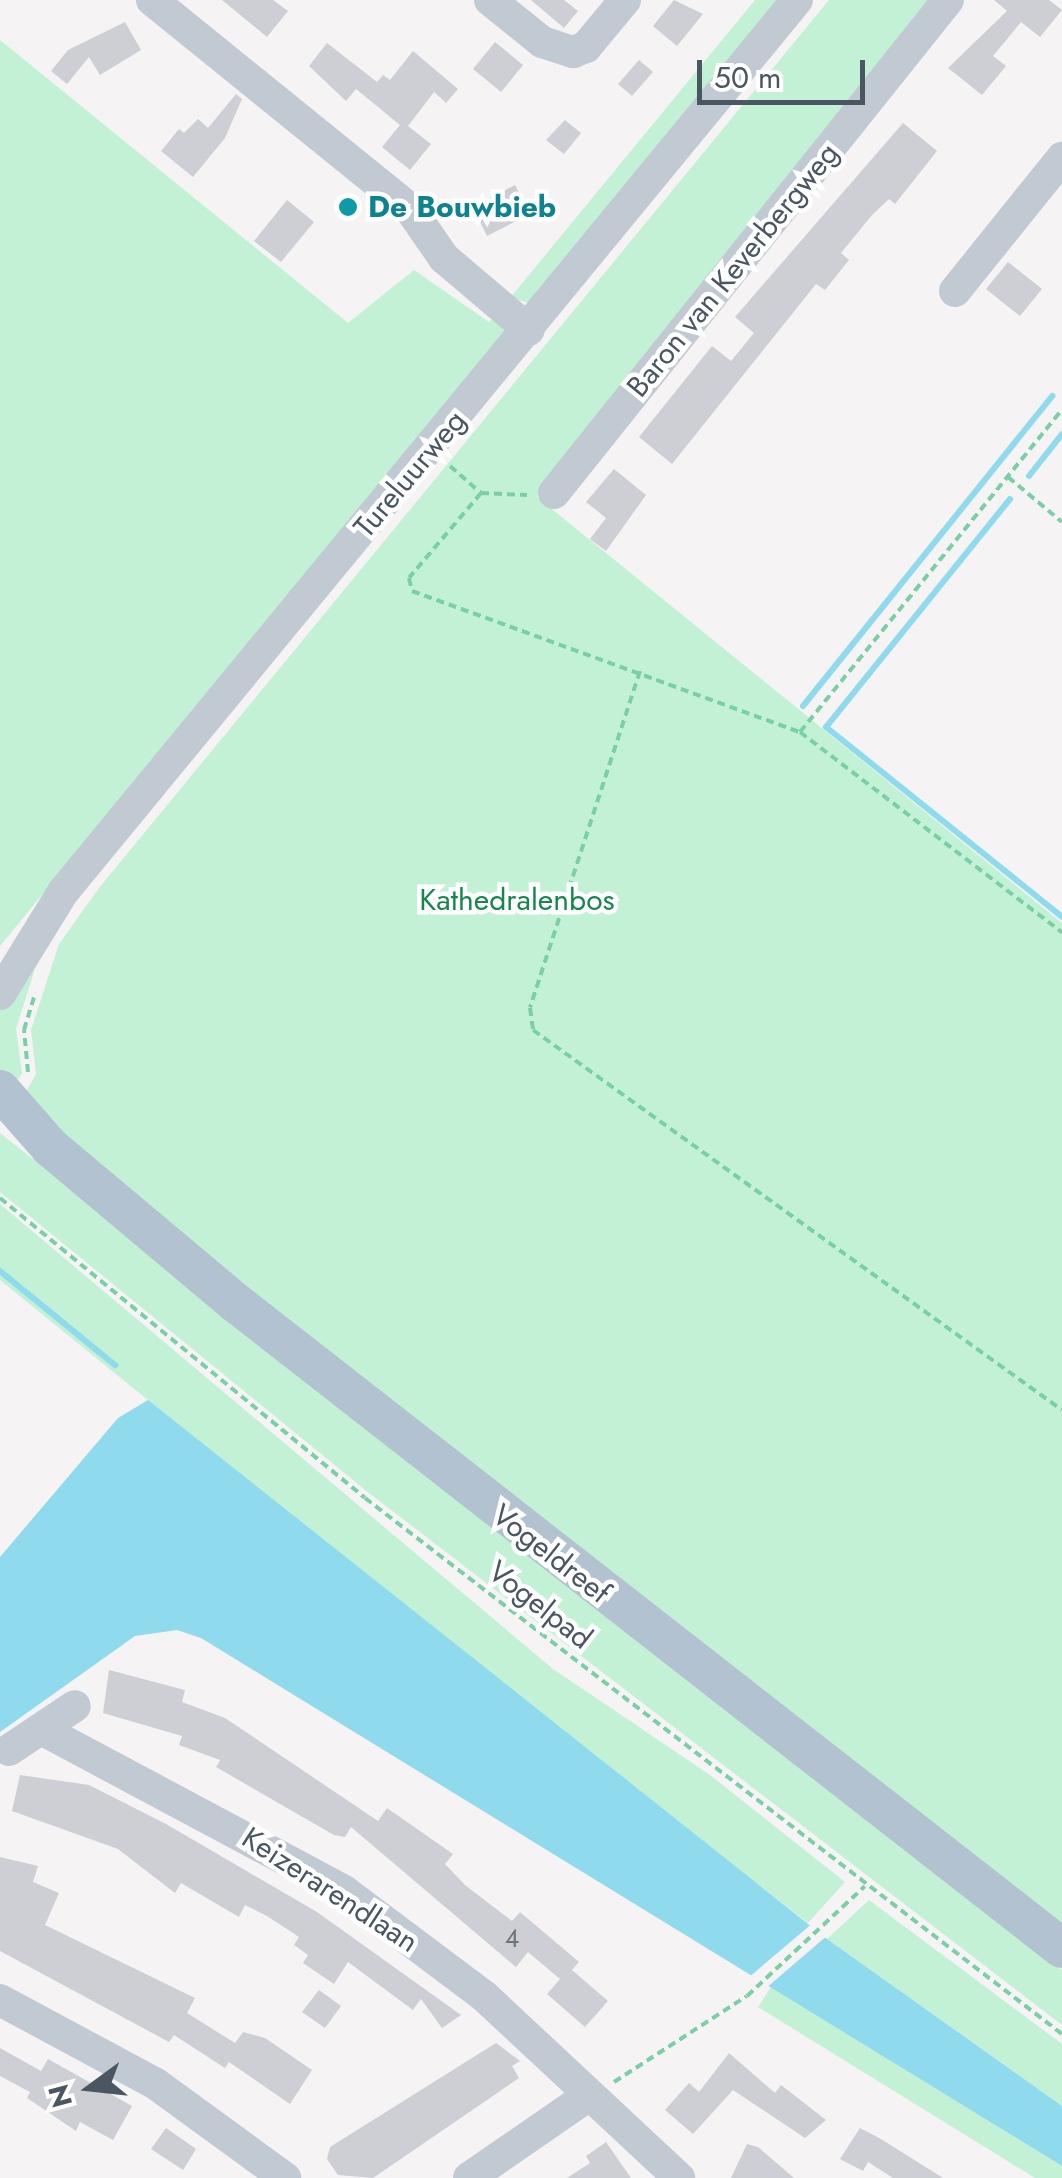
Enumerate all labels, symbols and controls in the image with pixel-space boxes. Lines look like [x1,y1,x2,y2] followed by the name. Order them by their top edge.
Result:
[702,40,870,102] scale bar
[714,56,781,99] text: 50 m
[620,136,846,404] street label: Baron van Keverbergweg
[368,189,556,225] place label: De Bouwbieb
[337,196,359,218] marker: De Bouwbieb
[346,403,474,545] street label: Tureluurweg
[419,882,615,918] park label: Kathedralenbos
[485,1497,617,1611] street label: Vogeldreef
[481,1553,599,1657] street label: Vogelpad
[235,1820,425,1960] street label: Keizerarendlaan
[505,1923,519,1953] house number: 4
[40,2038,140,2138] north arrow
[38,2080,83,2112] text: N

